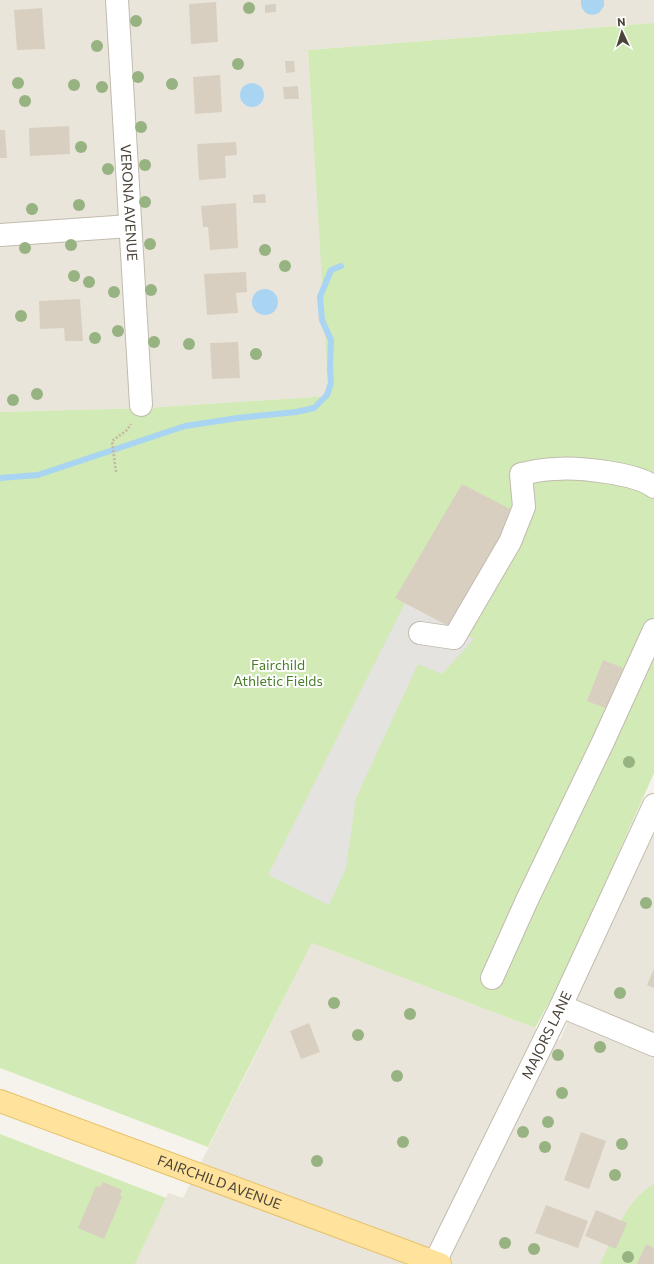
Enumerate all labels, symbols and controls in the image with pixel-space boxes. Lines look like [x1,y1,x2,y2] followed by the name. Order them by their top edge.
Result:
[602,12,642,52] north arrow
[617,15,626,28] text: N
[118,144,141,262] street label: VERONA AVENUE
[233,656,323,689] park label: Fairchild Athletic Fields
[517,988,575,1082] street label: MAJORS LANE
[155,1151,284,1213] street label: FAIRCHILD AVENUE

